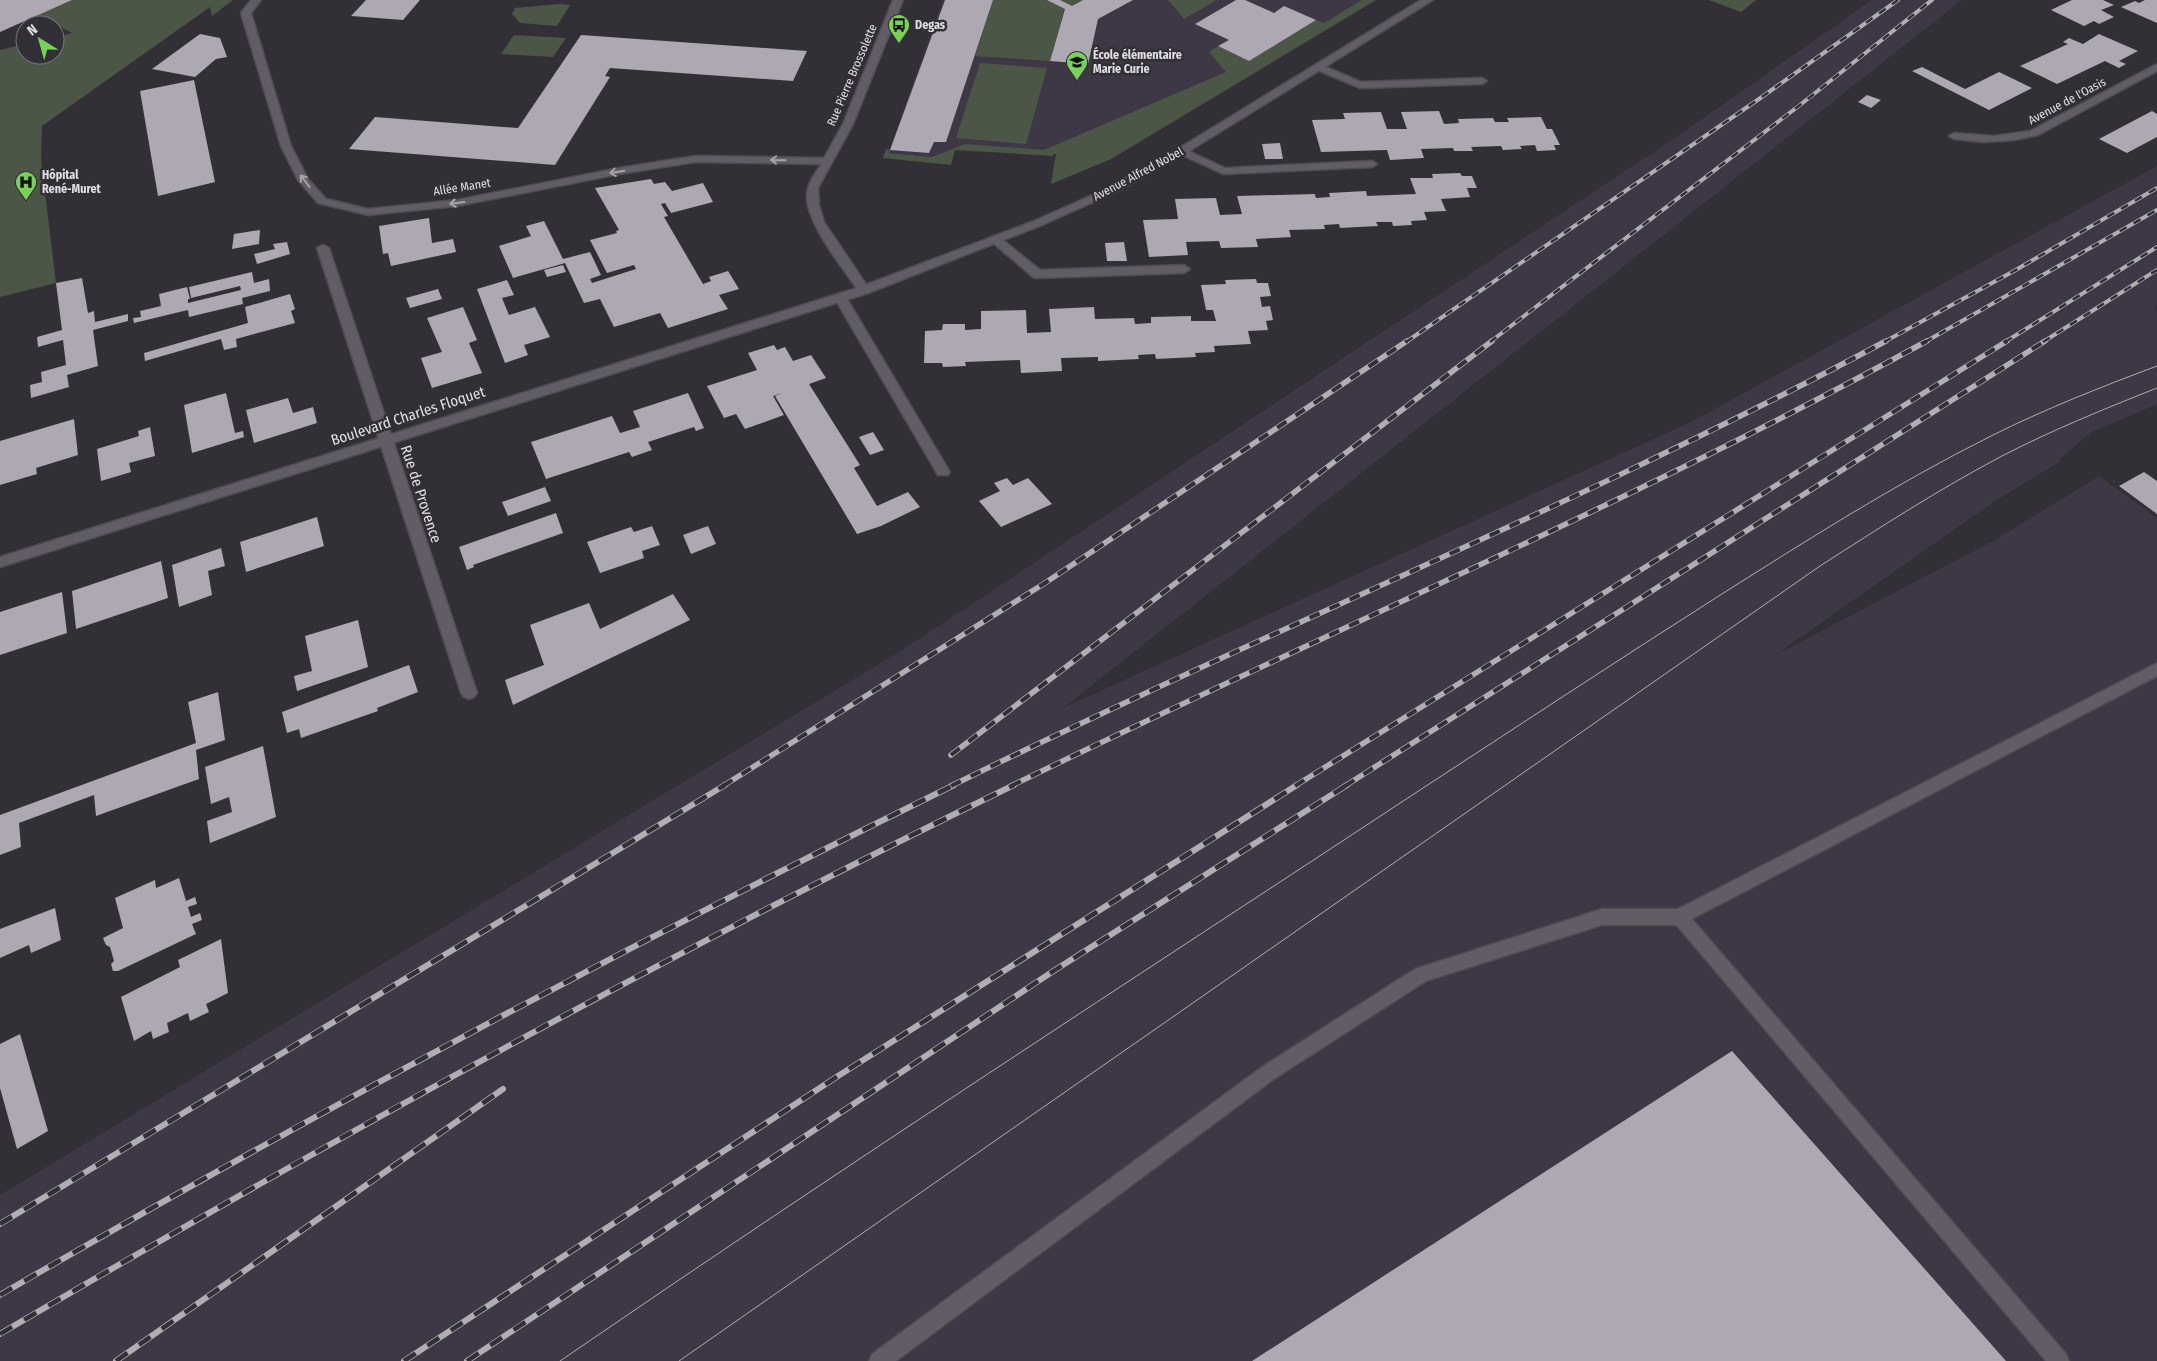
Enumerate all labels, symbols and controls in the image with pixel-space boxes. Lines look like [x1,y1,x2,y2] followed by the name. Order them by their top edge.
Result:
[887,13,911,44] bus stop icon: Degas
[15,15,65,65] north arrow
[915,18,946,32] place label: Degas
[24,21,41,39] text: N
[824,22,880,128] street label: Rue Pierre Brossolette
[1093,46,1182,76] place label: École élémentaire Marie Curie
[1065,50,1089,81] school or university icon: École élémentaire Marie Curie
[2026,75,2108,127] street label: Avenue de l'Oasis
[1090,144,1186,204] street label: Avenue Alfred Nobel
[770,156,786,165] one-way arrow
[609,167,625,177] one-way arrow
[42,168,102,196] place label: Hôpital René-Muret
[14,170,38,201] hospital icon: Hôpital René-Muret
[300,175,311,188] one-way arrow
[432,176,492,198] street label: Allée Manet
[449,198,465,208] one-way arrow
[329,383,487,449] street label: Boulevard Charles Floquet
[397,443,445,545] street label: Rue de Provence

